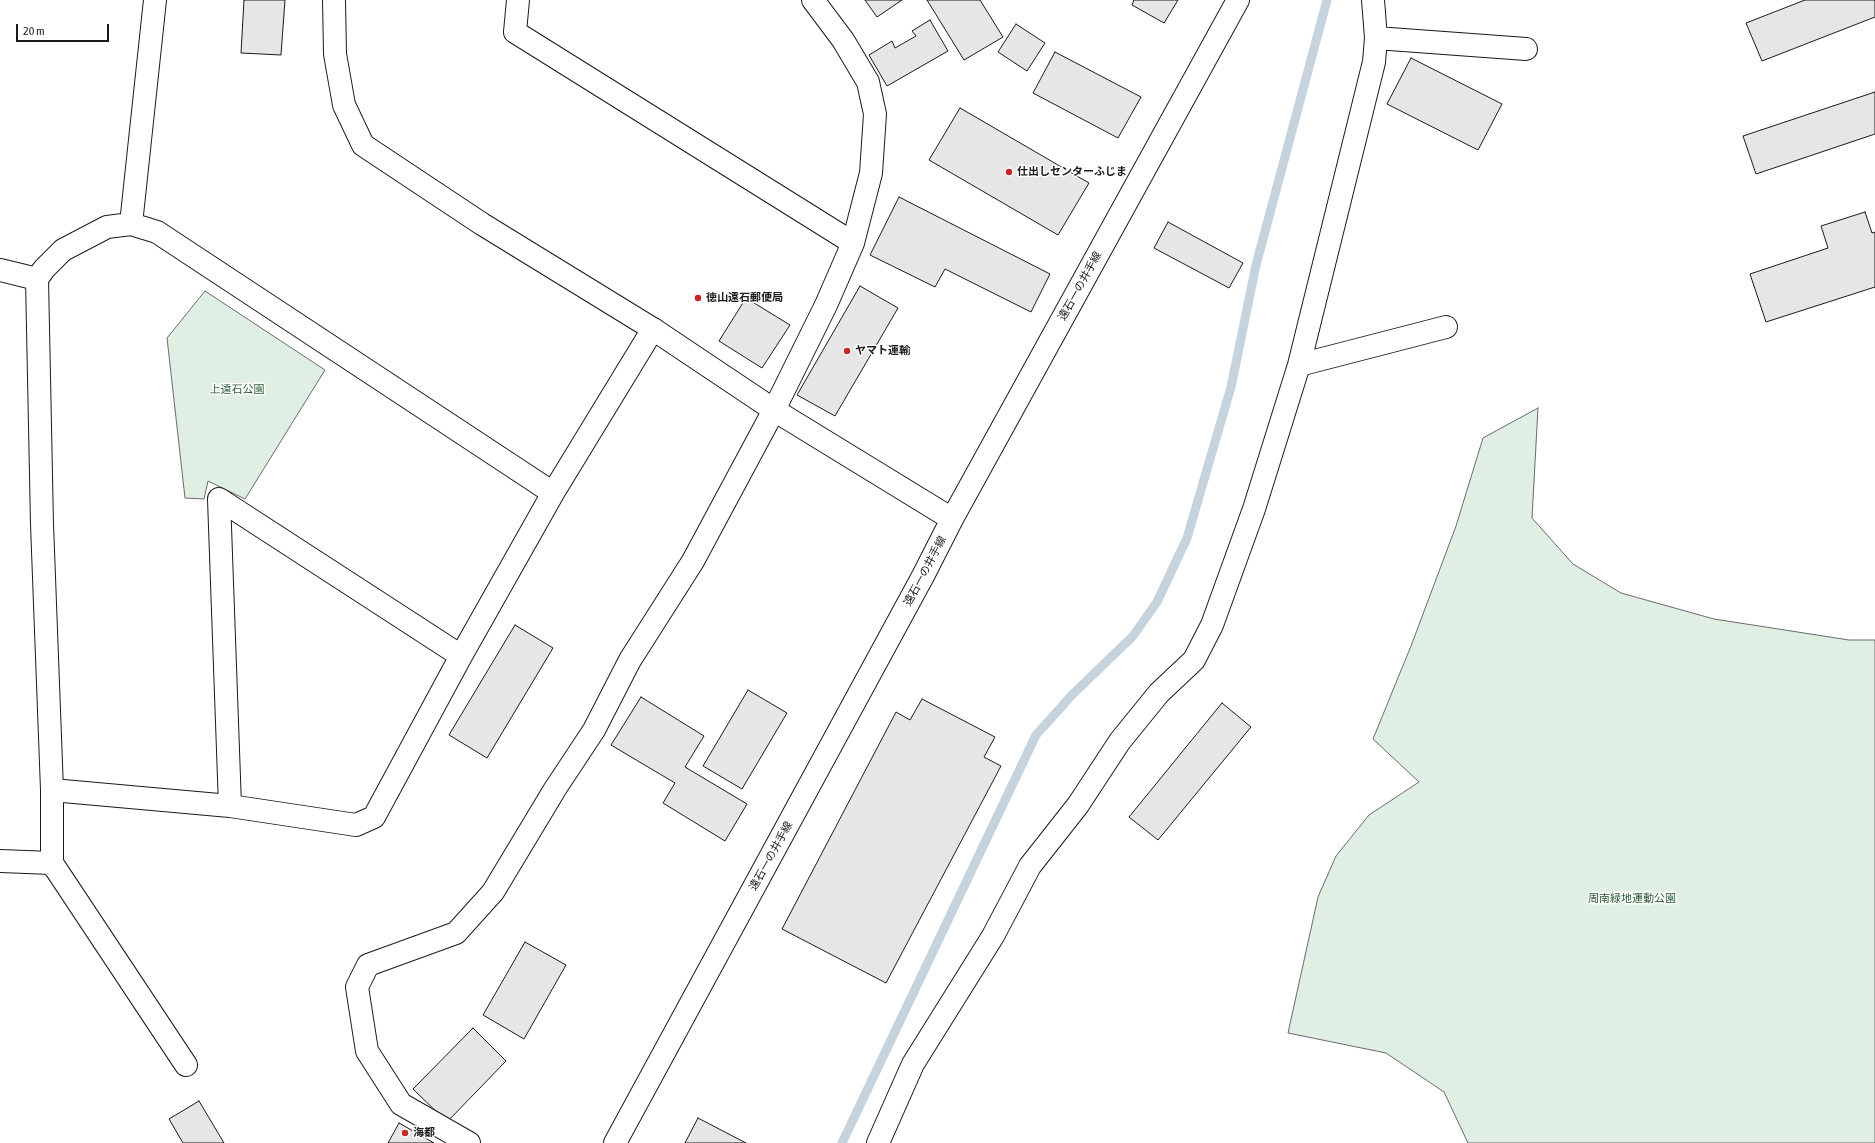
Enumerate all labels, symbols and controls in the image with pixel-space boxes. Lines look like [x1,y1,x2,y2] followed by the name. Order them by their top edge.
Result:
[18,16,111,42] scale bar
[23,24,45,38] text: 20 m
[1017,165,1127,179] place label: 仕出しセンターふじま
[1004,167,1014,177] marker: 仕出しセンターふじま
[1056,249,1104,323] street label: 遠石一の井手線
[706,291,783,305] place label: 徳山遠石郵便局
[693,293,703,303] marker: 徳山遠石郵便局
[855,344,910,358] place label: ヤマト運輸
[842,346,852,356] marker: ヤマト運輸
[210,383,264,397] park label: 上遠石公園
[901,534,949,608] street label: 遠石一の井手線
[747,819,795,893] street label: 遠石一の井手線
[1588,892,1676,906] park label: 周南緑地運動公園
[413,1126,435,1140] place label: 海都
[400,1128,410,1138] marker: 海都

